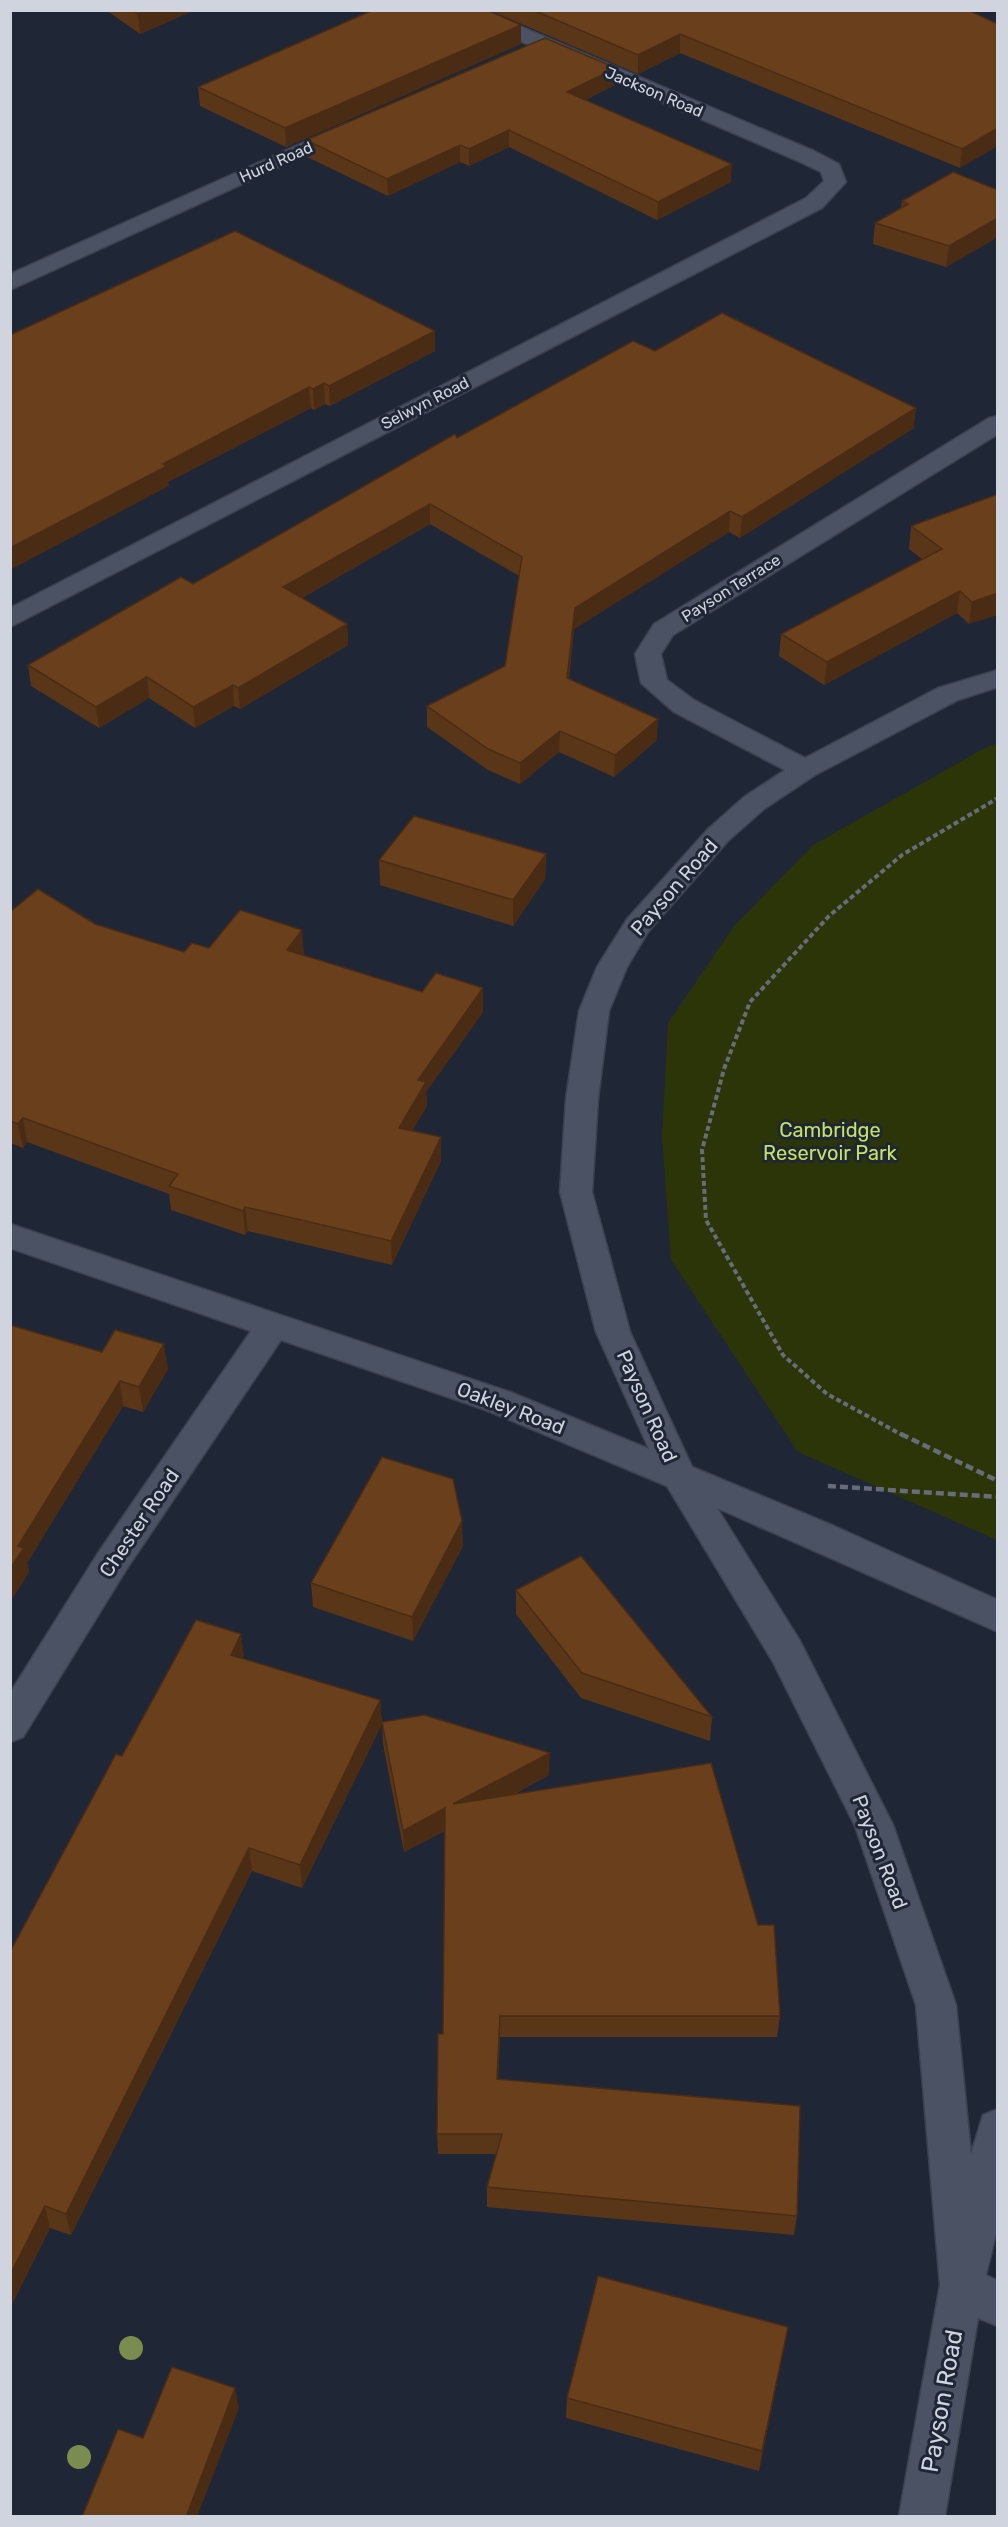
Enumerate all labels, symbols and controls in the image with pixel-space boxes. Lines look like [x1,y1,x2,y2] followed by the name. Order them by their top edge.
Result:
[602,63,706,121] street label: Jackson Road
[236,137,316,187] street label: Hurd Road
[378,373,472,433] street label: Selwyn Road
[678,550,784,626] street label: Payson Terrace
[625,834,723,940] street label: Payson Road
[763,1118,898,1165] park label: Cambridge Reservoir Park
[612,1346,682,1466] street label: Payson Road
[454,1376,568,1440] street label: Oakley Road
[94,1464,184,1582] street label: Chester Road
[847,1792,913,1912] street label: Payson Road
[916,2327,968,2475] street label: Payson Road

